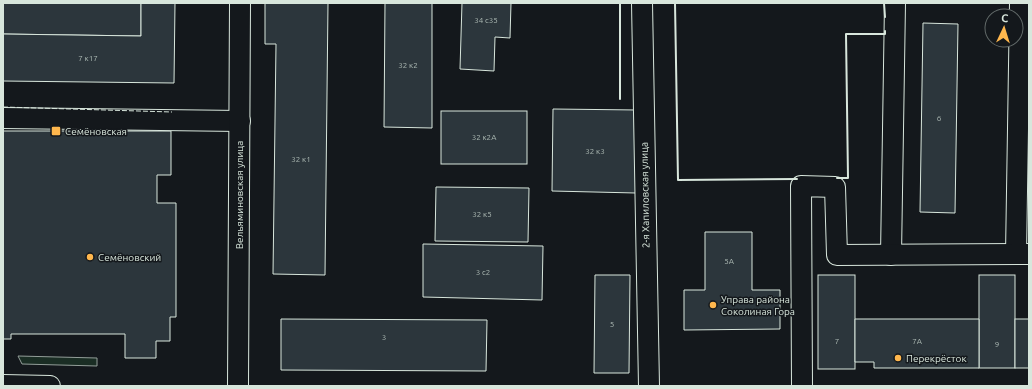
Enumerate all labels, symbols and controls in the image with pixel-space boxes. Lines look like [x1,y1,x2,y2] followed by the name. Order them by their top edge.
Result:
[984,8,1024,48] north arrow
[1001,12,1009,24] text: С
[474,16,498,25] house number: 34 с35
[78,54,98,63] house number: 7 к17
[398,61,418,70] house number: 32 к2
[937,114,942,123] house number: 6
[50,125,62,137] marker: Семёновская
[65,126,127,137] place label: Семёновская
[472,133,497,142] house number: 32 к2А
[234,141,245,249] street label: Вельяминовская улица
[639,142,651,248] street label: 2-я Хапиловская улица
[585,147,605,156] house number: 32 к3
[291,155,311,164] house number: 32 к1
[472,210,492,219] house number: 32 к5
[85,252,95,262] marker: Семёновский
[98,252,161,263] place label: Семёновский
[724,257,735,266] house number: 5А
[476,268,490,277] house number: 3 c2
[721,294,795,317] place label: Управа района Соколиная Гора
[708,300,718,310] marker: Управа района Соколиная Гора
[610,320,614,329] house number: 5
[382,333,386,342] house number: 3
[835,337,839,346] house number: 7
[912,337,923,346] house number: 7А
[995,340,999,349] house number: 9
[893,353,903,363] marker: Перекрёсток
[906,353,967,364] place label: Перекрёсток

